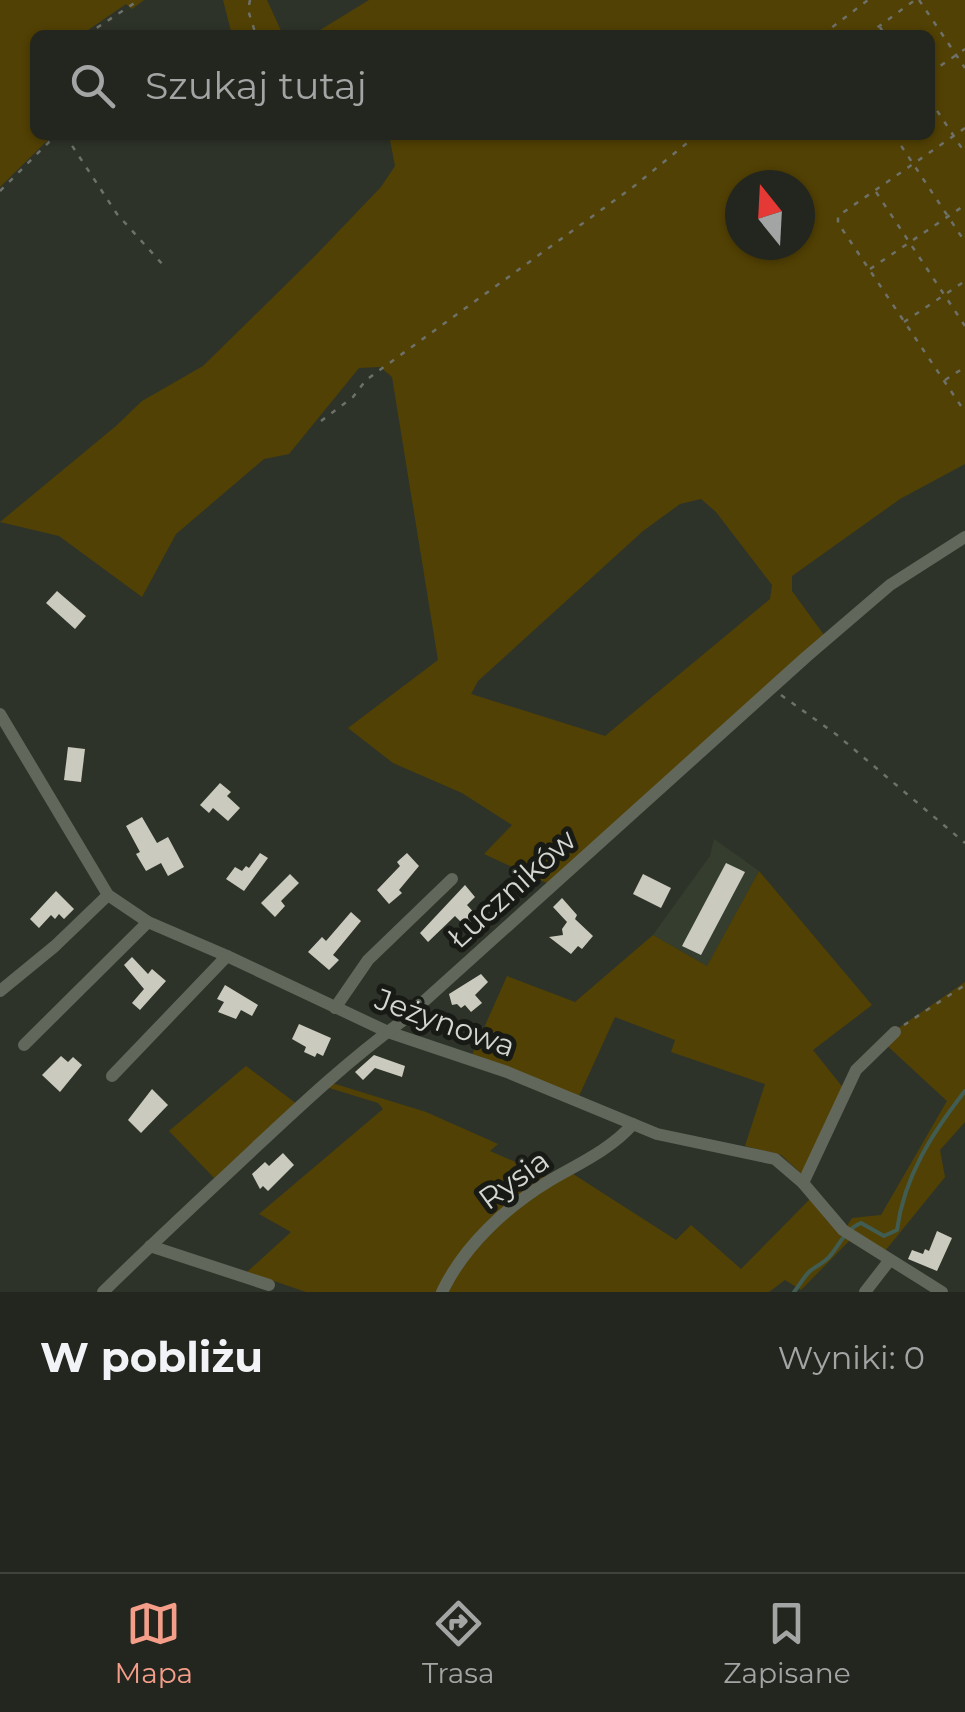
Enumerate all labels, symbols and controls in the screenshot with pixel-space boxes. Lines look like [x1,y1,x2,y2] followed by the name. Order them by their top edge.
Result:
[30,30,935,140] search box
[65,58,120,113] icon: search
[145,62,367,109] text: Szukaj tutaj
[725,170,815,260] north arrow
[440,821,584,956] street label: Łuczników
[369,980,520,1065] street label: Jeżynowa
[471,1142,556,1218] street label: Rysia
[40,1331,263,1383] text: W pobliżu
[778,1338,925,1377] text: Wyniki: 0
[114,1596,193,1690] tab: Mapa
[422,1596,494,1690] tab: Trasa
[723,1596,851,1690] tab: Zapisane

